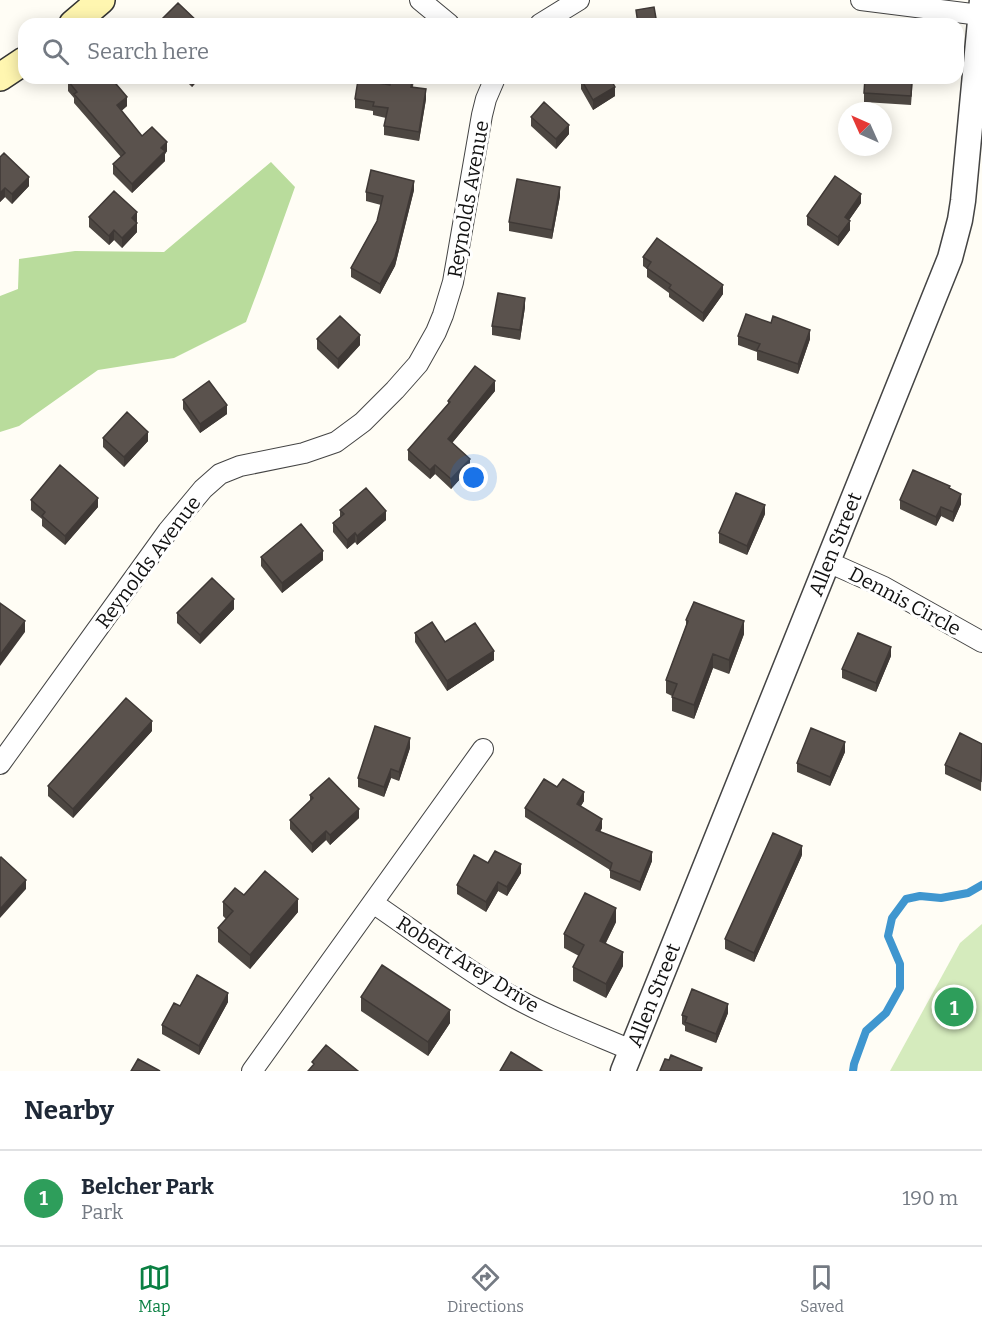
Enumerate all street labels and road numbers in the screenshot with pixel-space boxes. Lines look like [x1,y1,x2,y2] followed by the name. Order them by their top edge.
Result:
[442,118,494,280] street label: Reynolds Avenue
[803,489,867,599] street label: Allen Street
[90,491,206,633] street label: Reynolds Avenue
[845,561,965,641] street label: Dennis Circle
[392,911,544,1017] street label: Robert Arey Drive
[622,940,685,1050] street label: Allen Street

